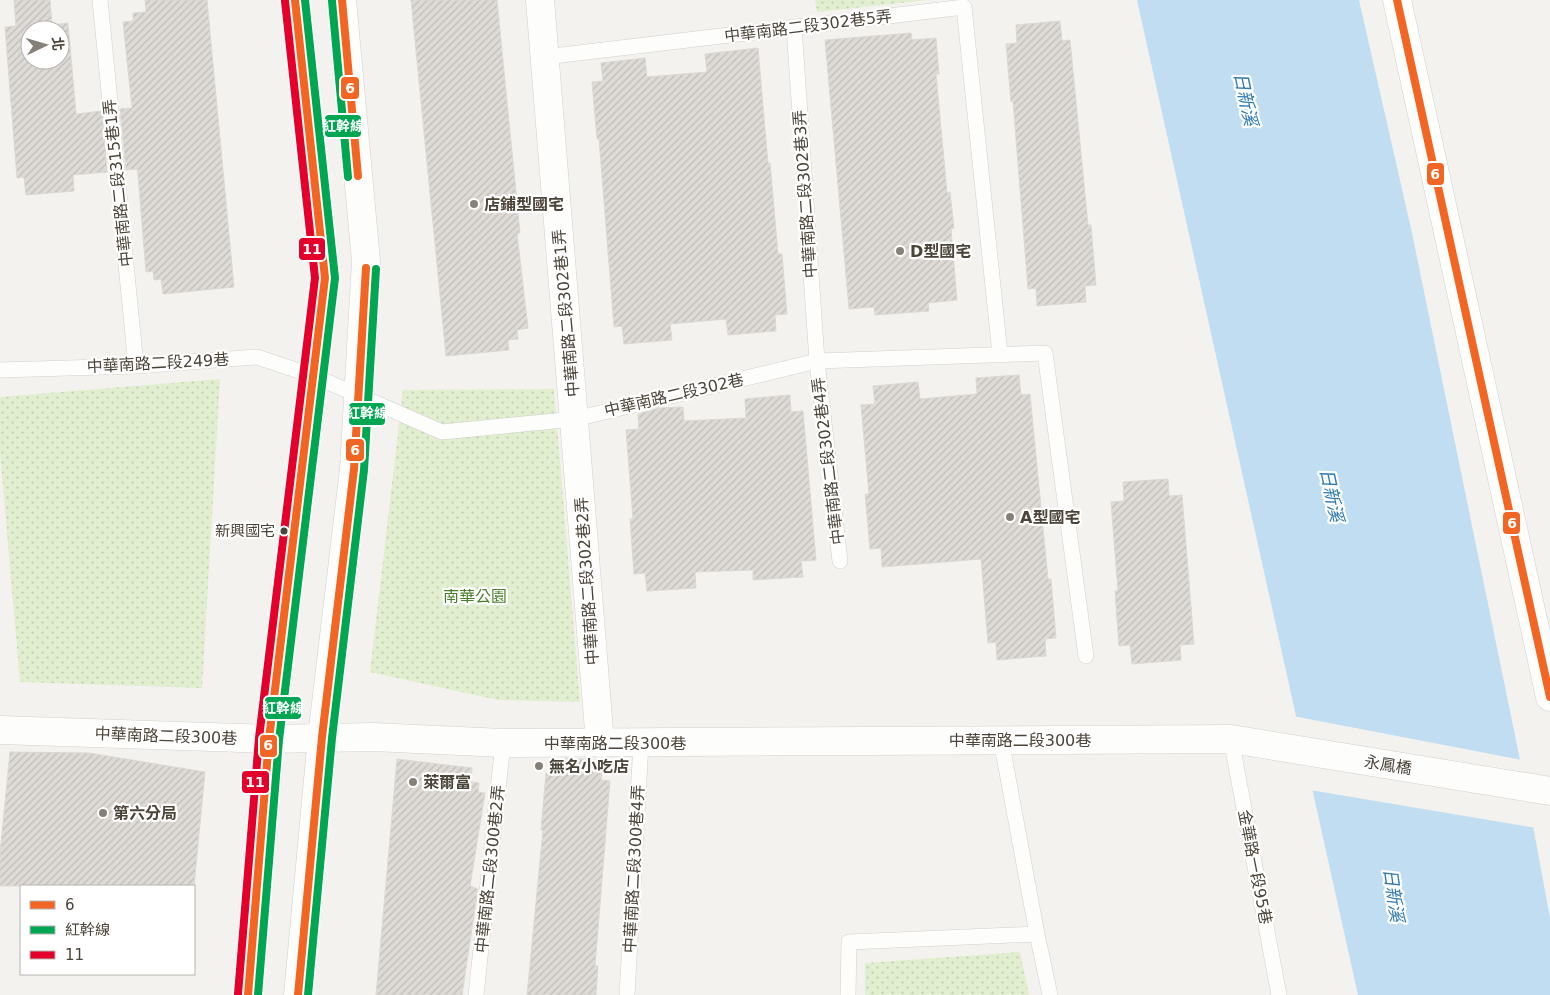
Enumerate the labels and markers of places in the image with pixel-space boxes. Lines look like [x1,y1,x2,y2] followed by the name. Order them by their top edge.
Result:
[484,195,564,214] place label: 店鋪型國宅
[468,198,480,210] marker: 店鋪型國宅
[910,242,971,261] place label: D型國宅
[894,245,906,257] marker: D型國宅
[1020,508,1080,527] place label: A型國宅
[1004,511,1016,523] marker: A型國宅
[215,522,275,540] place label: 新興國宅
[279,526,289,536] marker: 新興國宅
[549,757,629,776] place label: 無名小吃店
[533,760,545,772] marker: 無名小吃店
[423,773,471,792] place label: 萊爾富
[407,776,419,788] marker: 萊爾富
[113,804,177,823] place label: 第六分局
[97,807,109,819] marker: 第六分局

